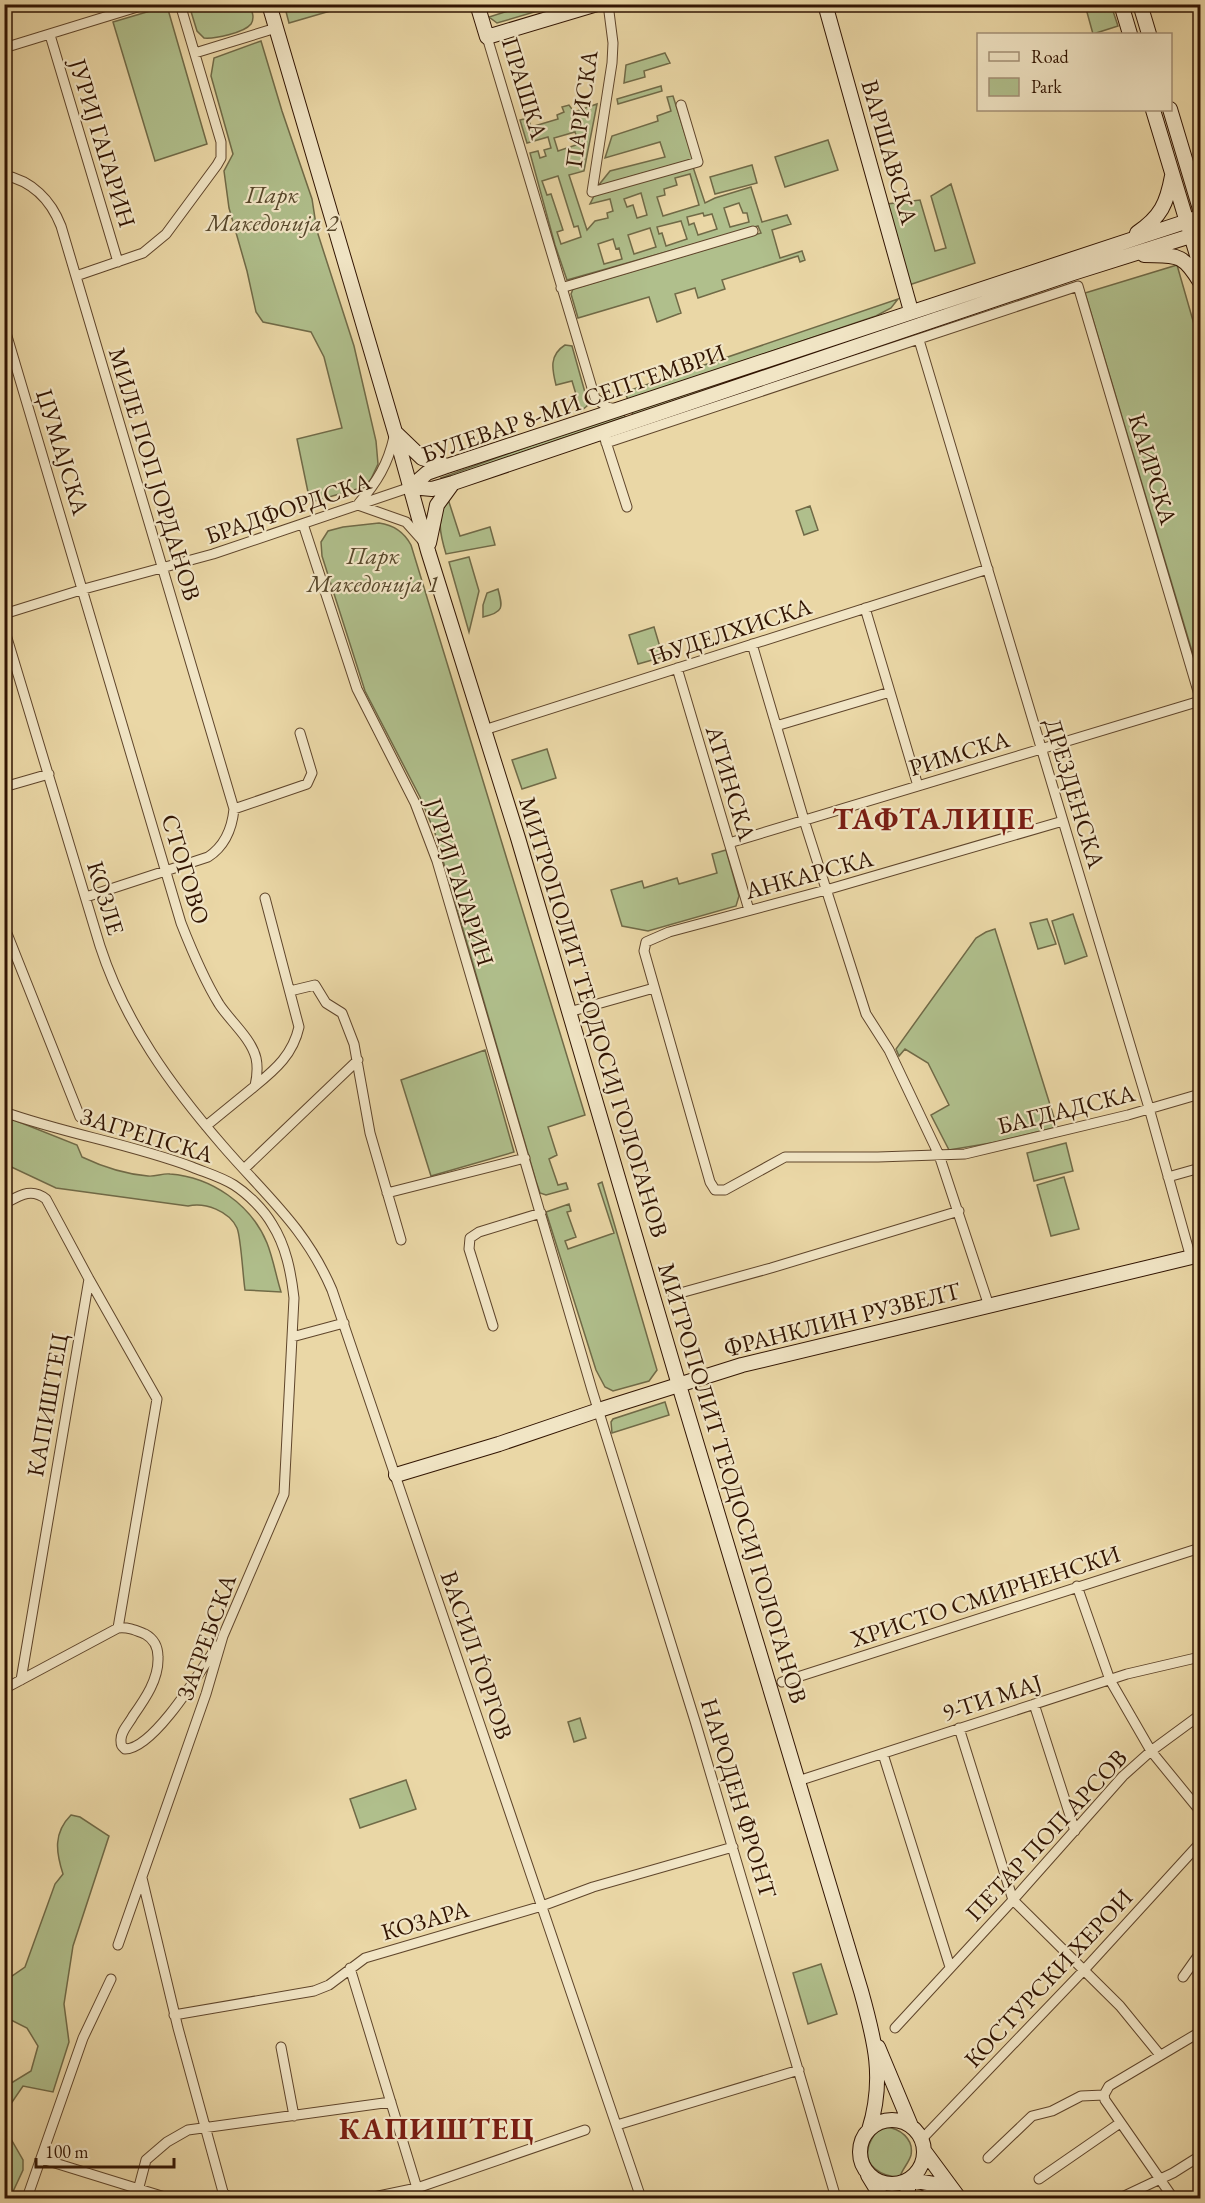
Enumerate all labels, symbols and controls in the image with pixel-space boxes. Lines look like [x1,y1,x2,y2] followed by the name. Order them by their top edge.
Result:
[495,33,555,143] street label: ПРАШКА
[977,33,1172,111] legend
[1031,45,1070,68] text: Road
[557,48,605,170] street label: ПАРИСКА
[62,53,143,231] street label: ЈУРИЈ ГАГАРИН
[1031,75,1062,98] text: Park
[855,76,926,228] street label: ВАРШАВСКА
[204,179,340,238] park label: Парк Македонија 2
[417,336,729,470] street label: БУЛЕВАР 8-МИ СЕПТЕМВРИ
[102,344,208,604] street label: МИЛЕ ПОП ЈОРДАНОВ
[29,385,97,519] street label: ЏУМАЈСКА
[1121,410,1185,529] street label: КАИРСКА
[201,465,375,551] street label: БРАДФОРДСКА
[305,540,439,599] park label: Парк Македонија 1
[645,590,816,672] street label: ЊУДЕЛХИСКА
[1038,714,1113,872] street label: ДРЕЗДЕНСКА
[699,721,763,845] street label: АТИНСКА
[905,723,1013,783] street label: РИМСКА
[418,792,502,970] street label: ЈУРИЈ ГАГАРИН
[512,793,676,1241] street label: МИТРОПОЛИТ ТЕОДОСИЈ ГОЛОГАНОВ
[832,799,1036,838] district label: ТАФТАЛИЏЕ
[155,810,217,928] street label: СТОГОВО
[741,842,877,906] street label: АНКАРСКА
[80,857,132,939] street label: КОЗЛЕ
[994,1077,1138,1141] street label: БАГДАДСКА
[77,1100,218,1170] street label: ЗАГРЕПСКА
[651,1259,815,1707] street label: МИТРОПОЛИТ ТЕОДОСИЈ ГОЛОГАНОВ
[720,1274,965,1363] street label: ФРАНКЛИН РУЗВЕЛТ
[19,1331,75,1479] street label: КАПИШТЕЦ
[846,1538,1123,1654] street label: ХРИСТО СМИРНЕНСКИ
[434,1567,520,1743] street label: ВАСИЛ ЃОРГОВ
[169,1569,243,1704] street label: ЗАГРЕБСКА
[938,1666,1046,1728] street label: 9-ТИ МАЈ
[694,1694,784,1902] street label: НАРОДЕН ФРОНТ
[958,1742,1134,1928] street label: ПЕТАР ПОП АРСОВ
[957,1882,1139,2074] street label: КОСТУРСКИ ХЕРОИ
[378,1893,473,1947] street label: КОЗАРА
[339,2109,535,2148] district label: КАПИШТЕЦ
[36,2131,174,2169] scale bar
[45,2140,89,2163] text: 100 m

